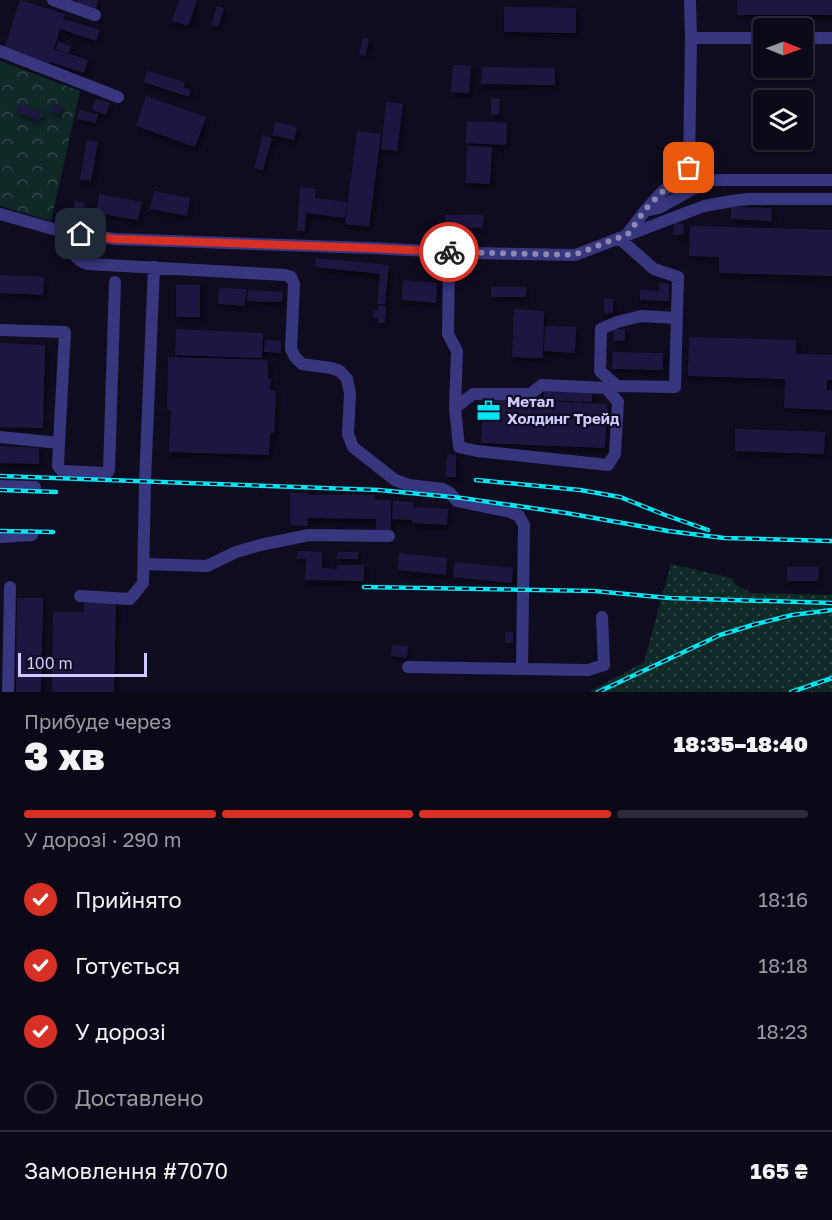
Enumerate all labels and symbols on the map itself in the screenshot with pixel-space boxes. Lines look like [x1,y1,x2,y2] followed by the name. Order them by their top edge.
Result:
[753,18,813,78] north arrow
[663,142,714,193] pin
[55,208,106,259] pin
[419,222,479,282] courier
[507,392,620,427] place label: Метал Холдинг Трейд
[476,397,502,423] office icon: Метал Холдинг Трейд
[18,650,147,678] scale bar

